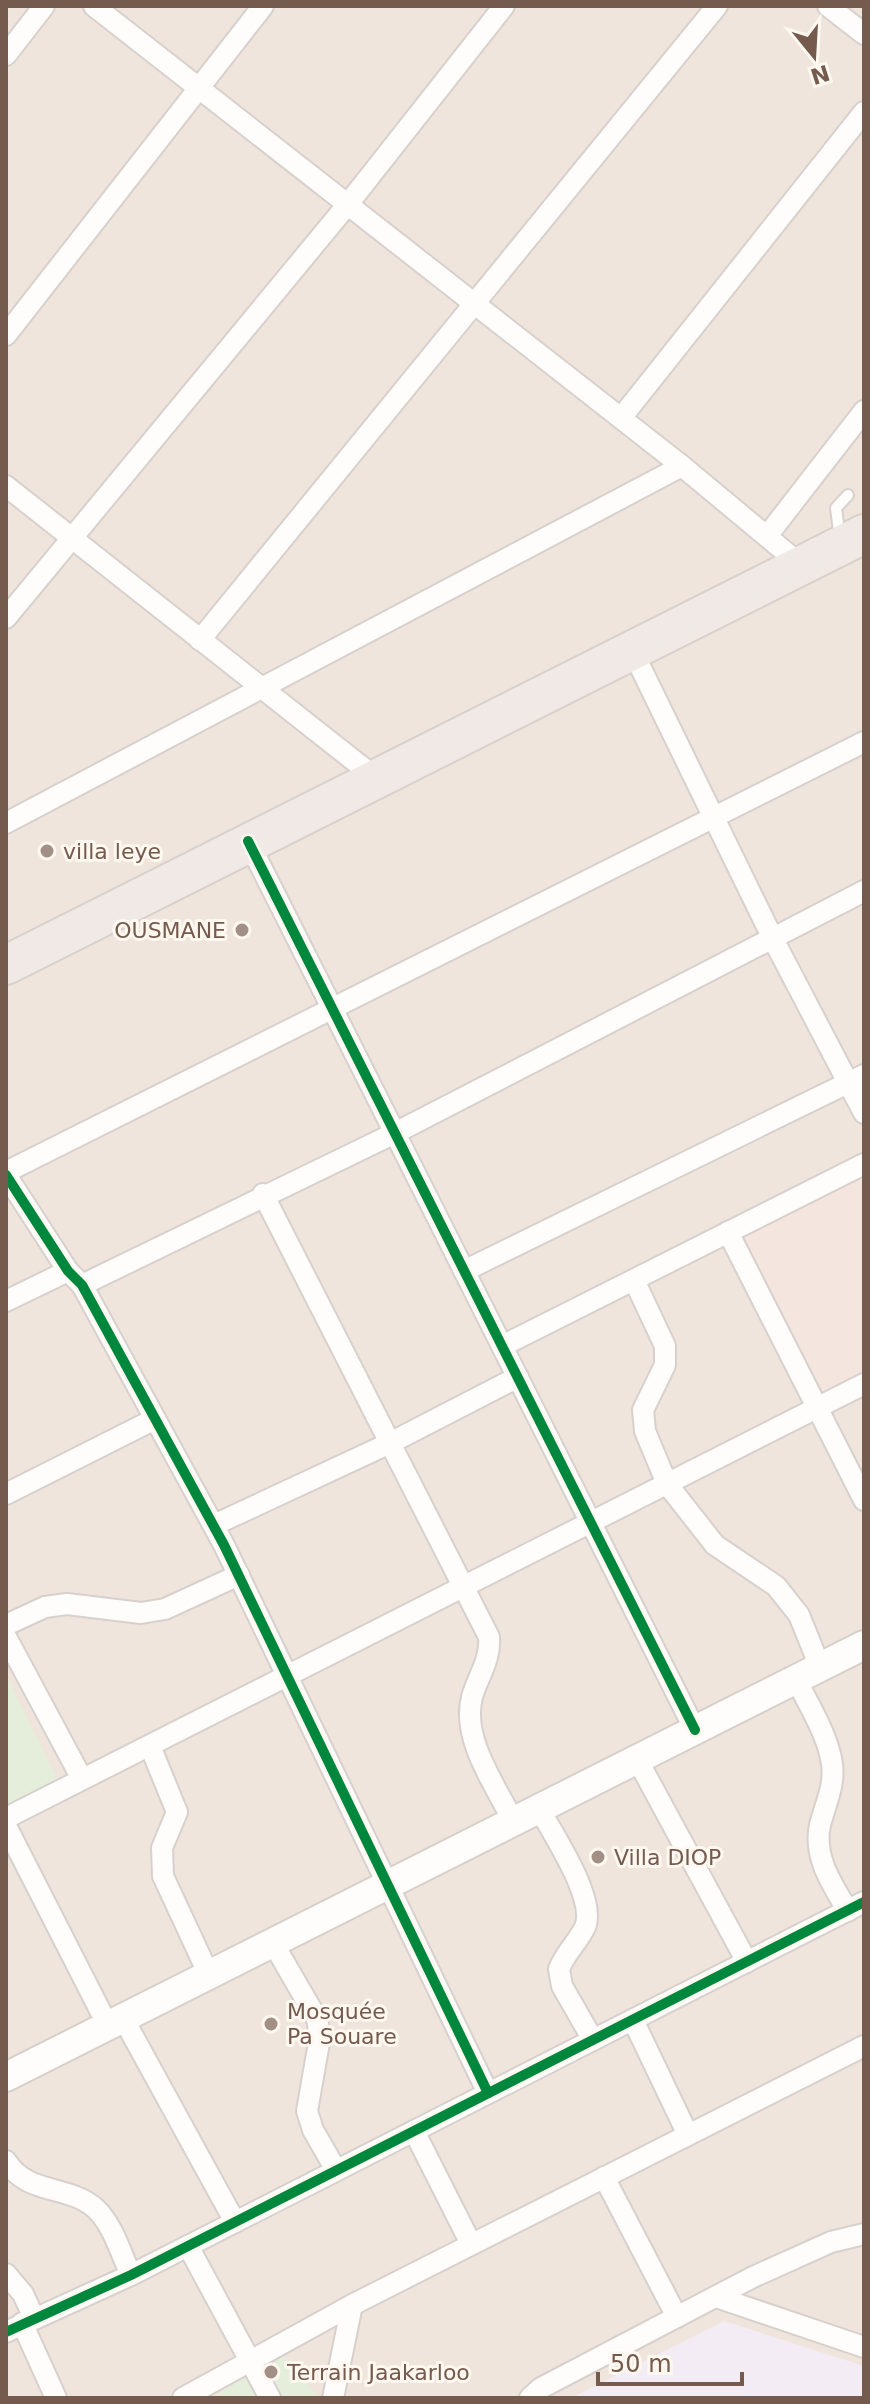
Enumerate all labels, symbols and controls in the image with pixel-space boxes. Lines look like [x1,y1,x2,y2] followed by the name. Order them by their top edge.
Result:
[774,16,854,96] north arrow
[807,60,833,89] text: N
[63,839,161,864] place label: villa leye
[38,842,56,860] marker: villa leye
[114,918,226,943] place label: OUSMANE
[233,921,251,939] marker: OUSMANE
[614,1845,721,1870] place label: Villa DIOP
[589,1848,607,1866] marker: Villa DIOP
[287,1999,397,2049] place label: Mosquée Pa Souare
[262,2015,280,2033] marker: Mosquée Pa Souare
[598,2336,742,2386] scale bar
[610,2350,672,2378] text: 50 m
[286,2360,470,2385] place label: Terrain Jaakarloo
[262,2363,280,2381] marker: Terrain Jaakarloo

